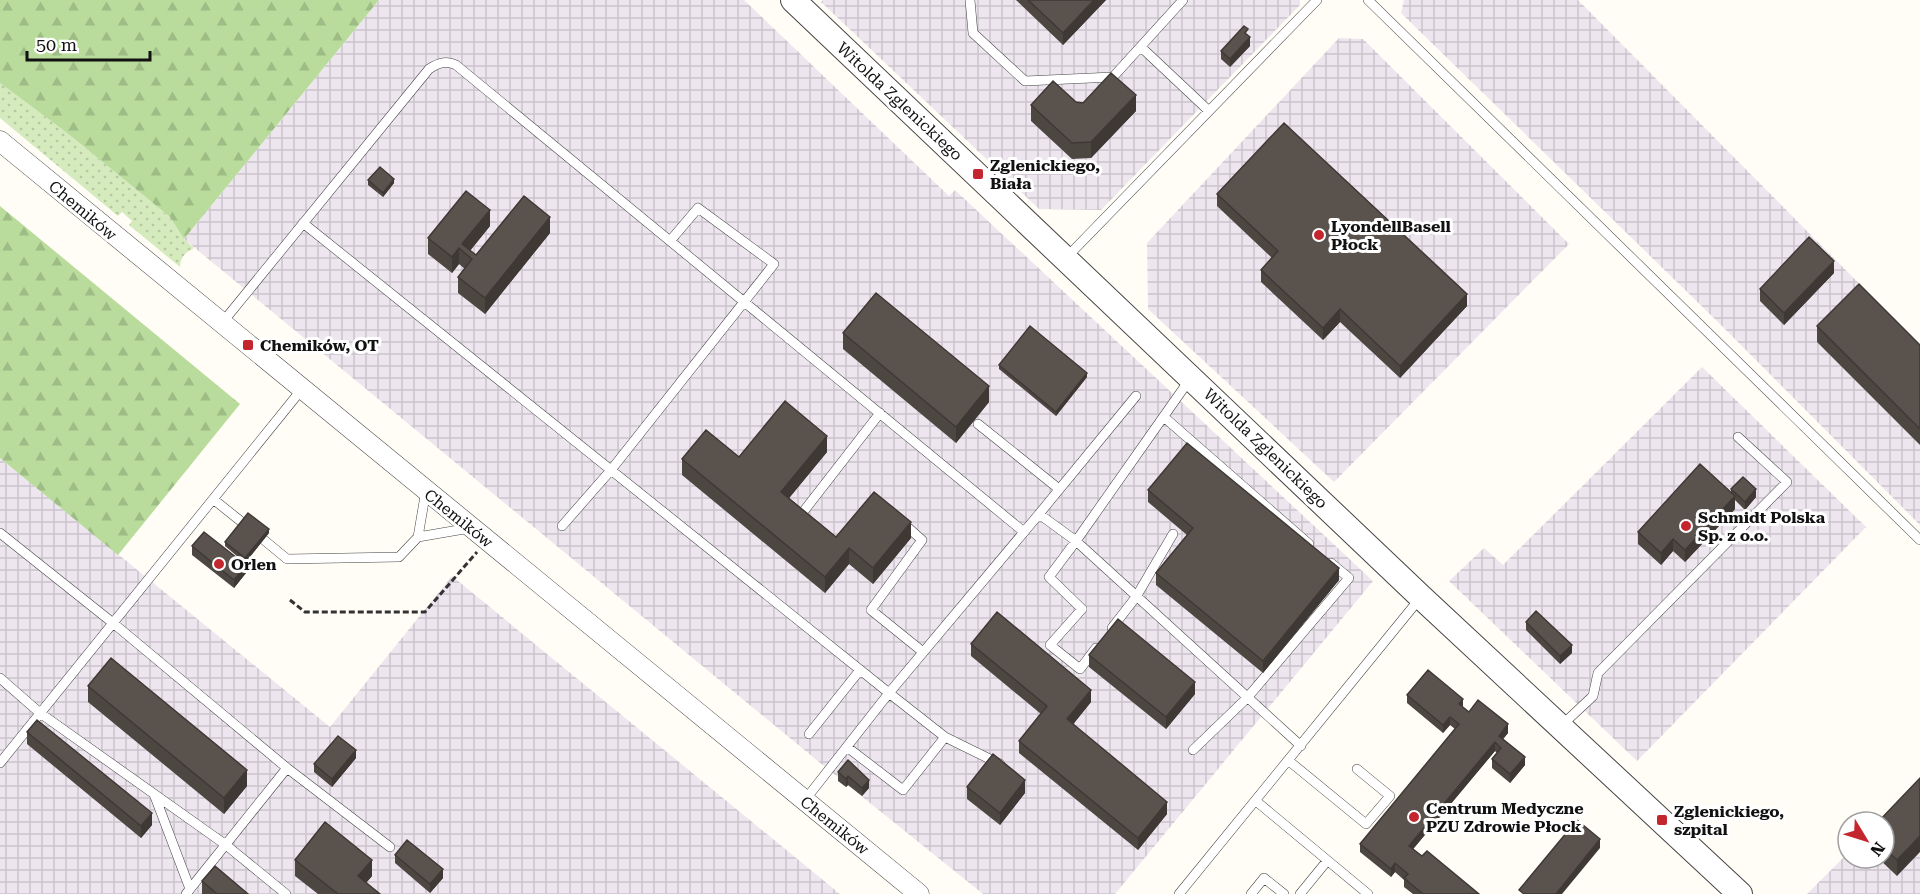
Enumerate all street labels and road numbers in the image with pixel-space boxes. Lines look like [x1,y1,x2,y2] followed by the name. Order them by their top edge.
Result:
[833,38,966,165] street label: Witolda Zglenickiego
[45,177,121,245] street label: Chemików
[1200,384,1332,512] street label: Witolda Zglenickiego
[421,485,497,552] street label: Chemików
[797,792,873,859] street label: Chemików

